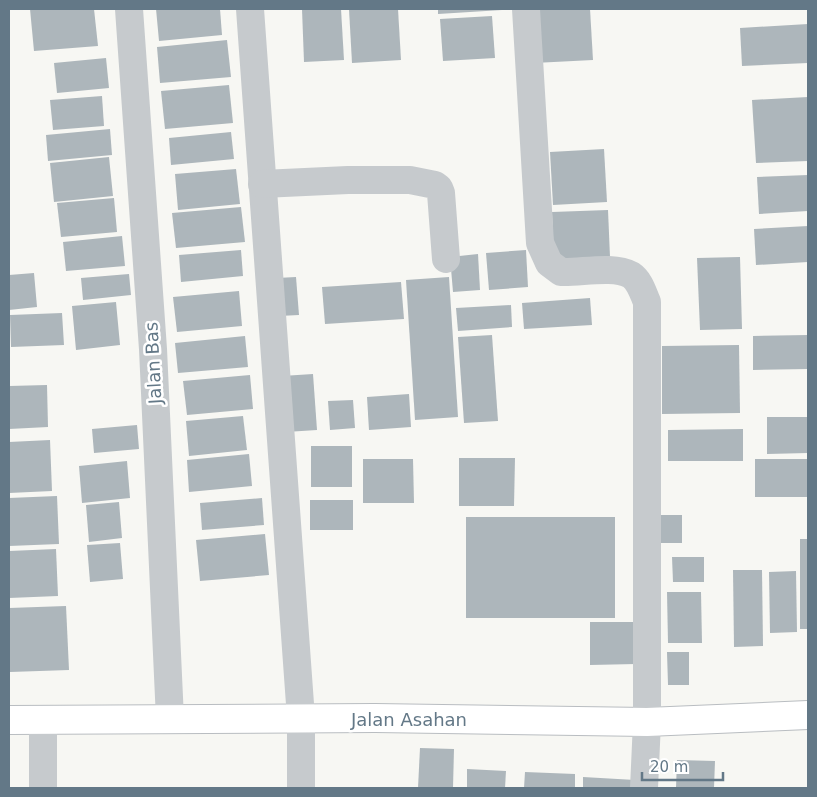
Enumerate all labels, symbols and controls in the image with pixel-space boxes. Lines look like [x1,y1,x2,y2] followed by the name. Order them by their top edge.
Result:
[140,321,166,406] street label: Jalan Bas
[350,709,467,730] street label: Jalan Asahan
[642,750,723,782] scale bar
[650,758,688,776] text: 20 m

